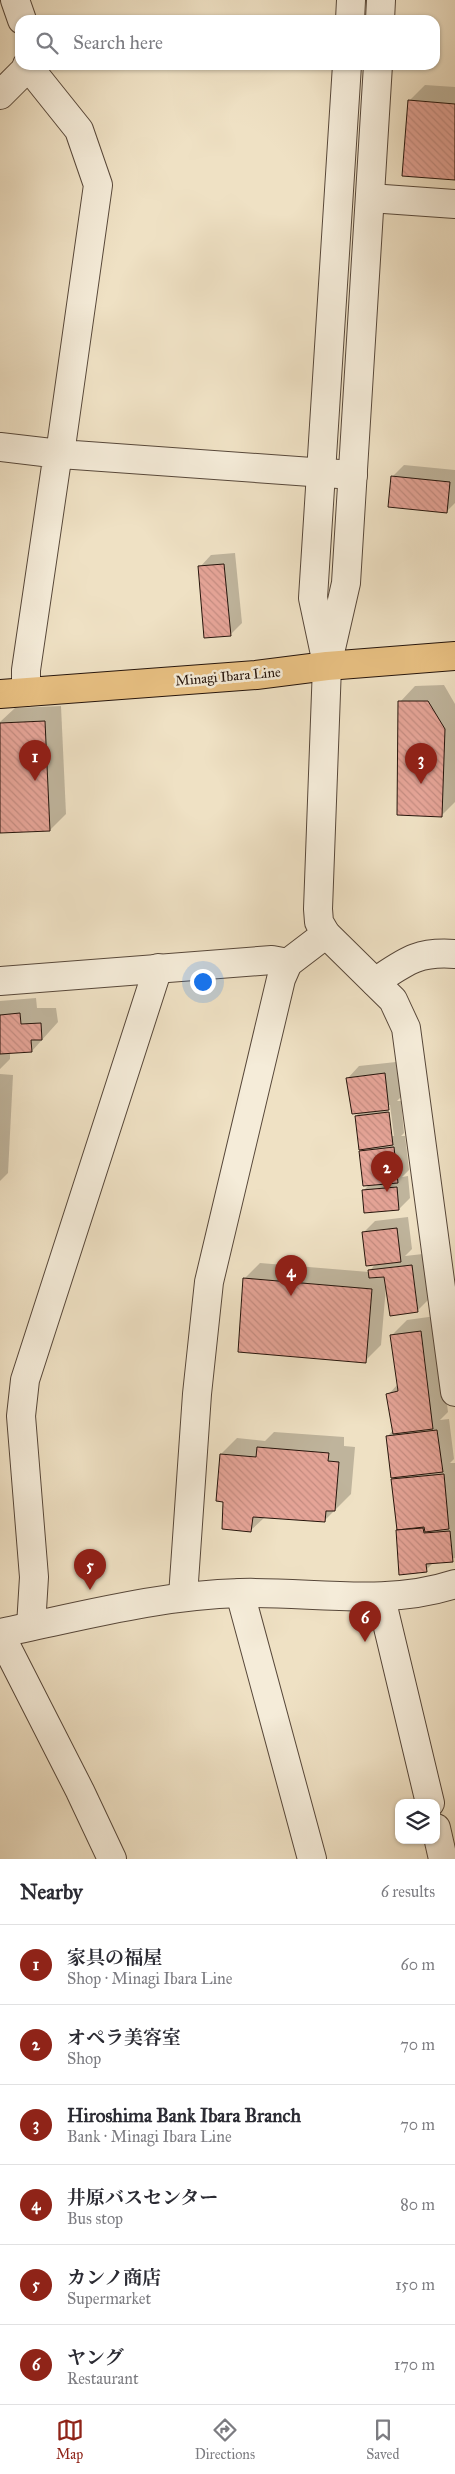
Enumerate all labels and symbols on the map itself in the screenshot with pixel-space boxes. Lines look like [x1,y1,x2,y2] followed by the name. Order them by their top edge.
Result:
[175,663,282,690] street label: Minagi Ibara Line
[19,740,51,781] pin: 1
[405,743,437,784] pin: 3
[190,969,216,995] your location
[371,1151,403,1192] pin: 2
[275,1255,307,1296] pin: 4
[74,1549,106,1590] pin: 5
[349,1601,381,1642] pin: 6

